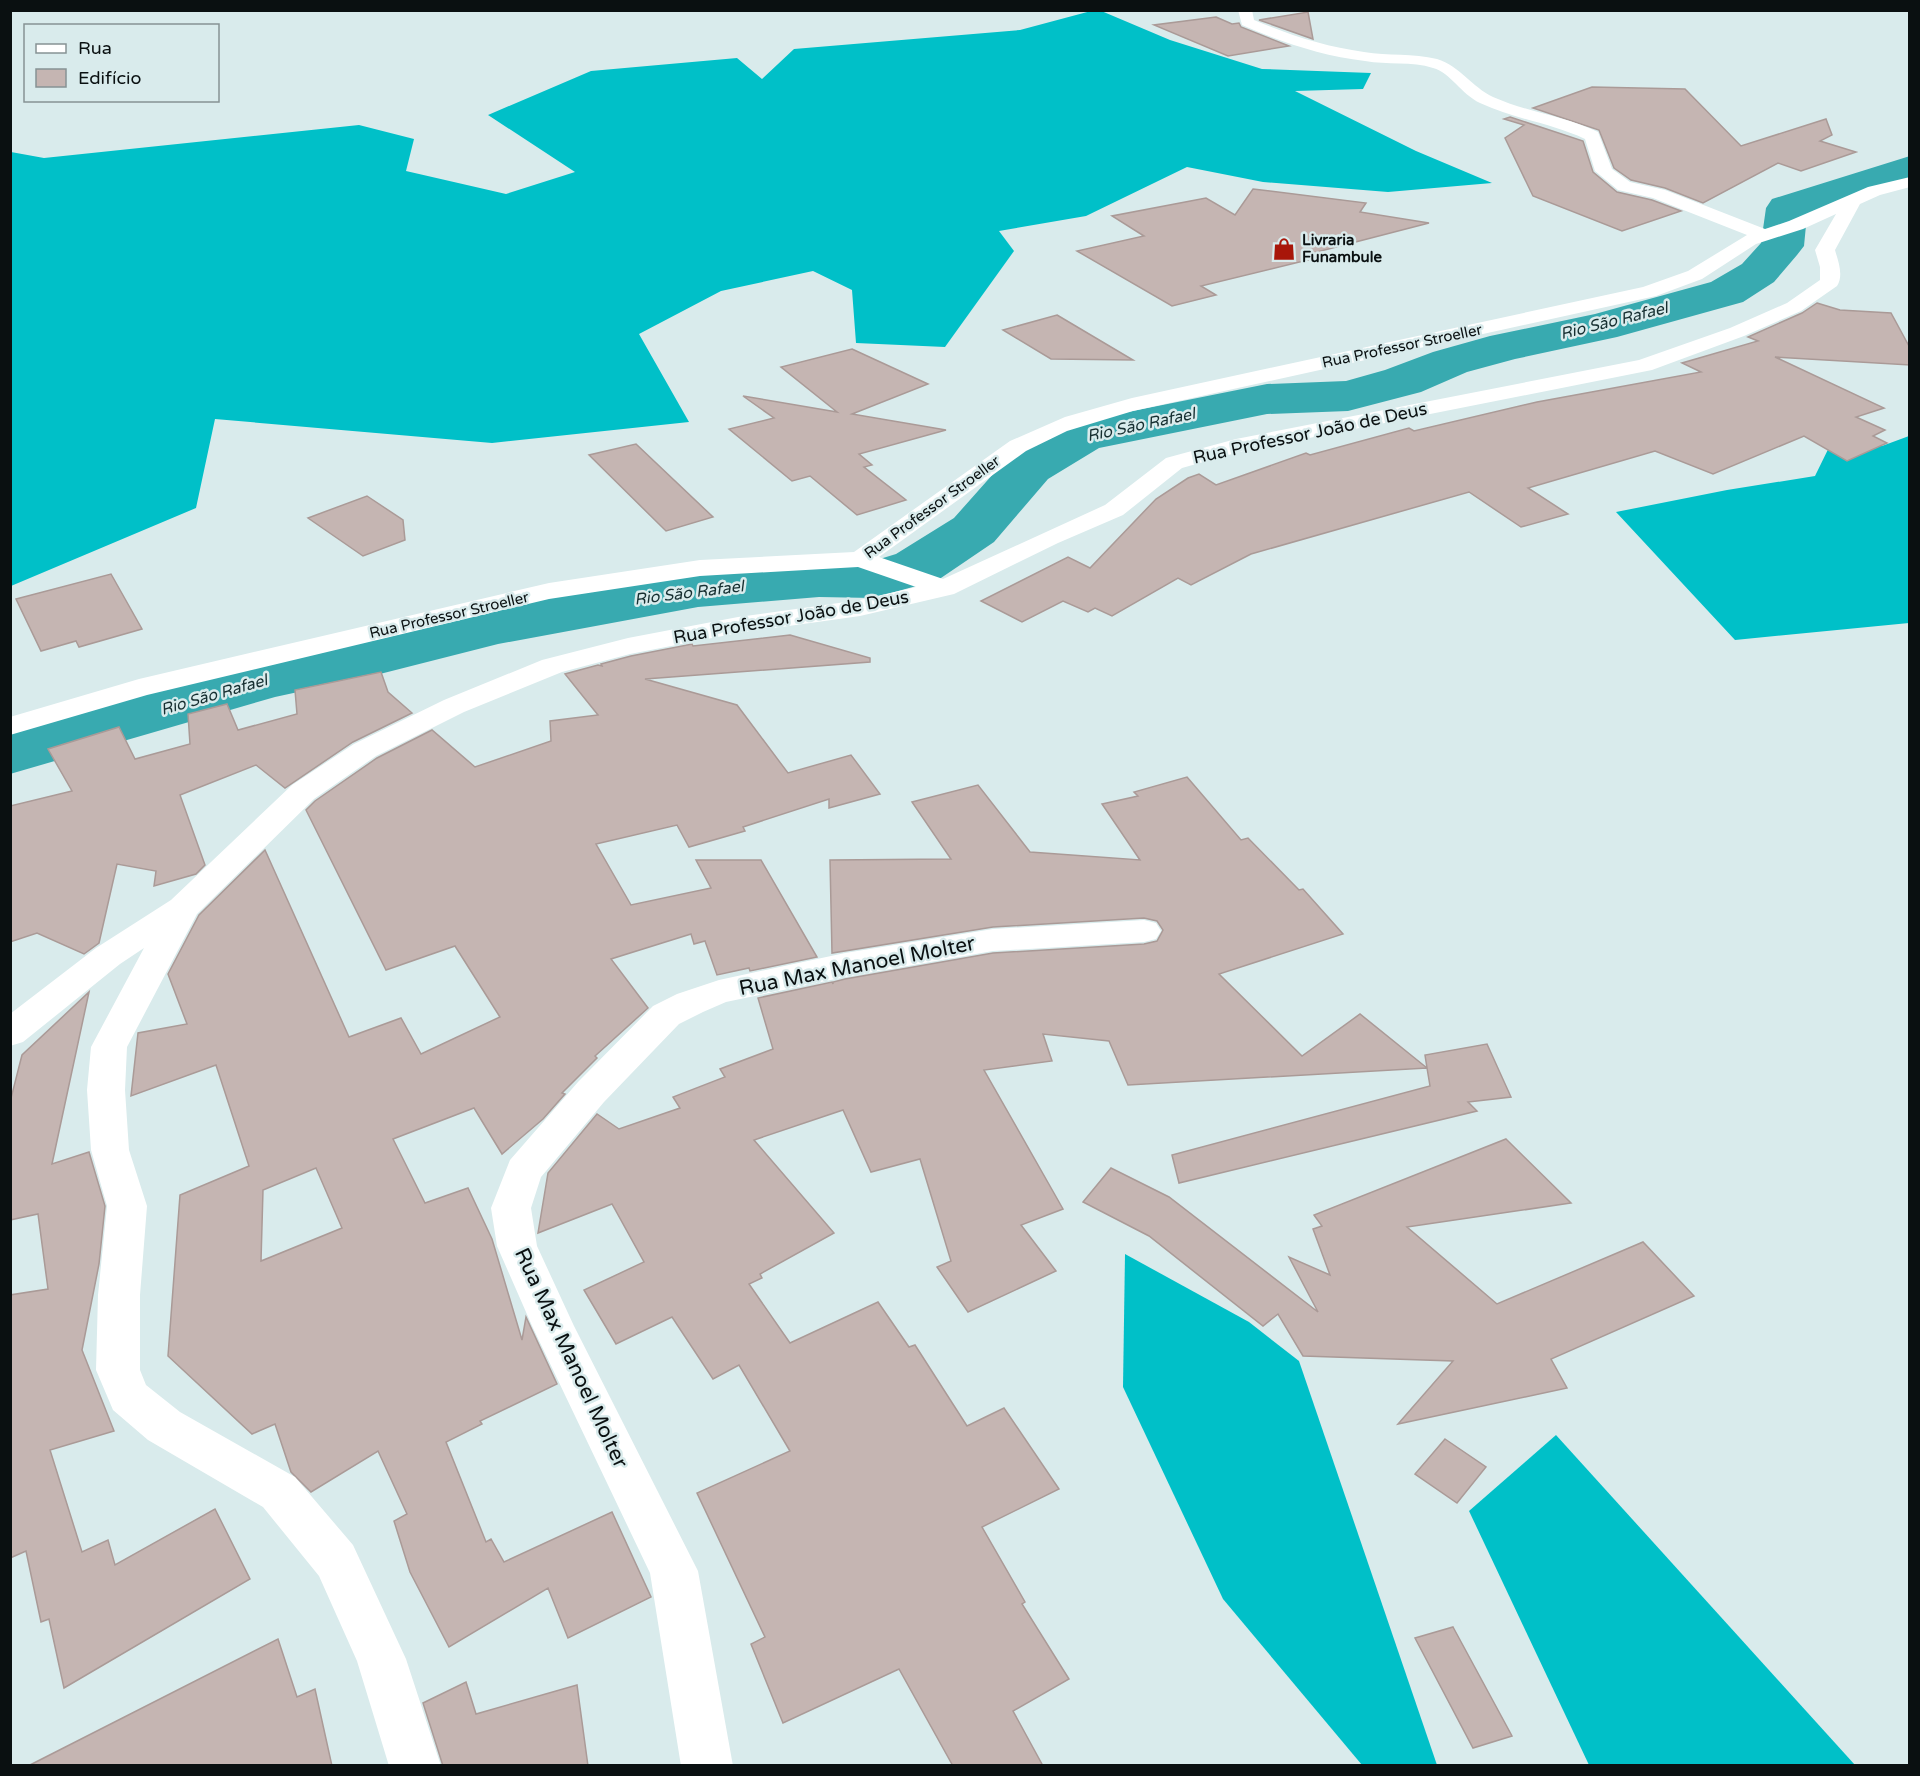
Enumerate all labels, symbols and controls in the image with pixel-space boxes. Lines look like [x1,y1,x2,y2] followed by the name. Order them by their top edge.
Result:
[24,24,219,102] legend
[78,37,112,59] text: Rua
[78,67,142,89] text: Edifício
[1302,231,1382,266] place label: Livraria Funambule
[1271,236,1297,262] shop icon: Livraria Funambule
[1558,297,1672,344] water label: Rio São Rafael
[1320,320,1484,372] street label: Rua Professor Stroeller
[1191,397,1429,469] street label: Rua Professor João de Deus
[1085,403,1199,446] water label: Rio São Rafael
[861,452,1003,562] street label: Rua Professor Stroeller
[633,576,747,610] water label: Rio São Rafael
[672,585,910,649] street label: Rua Professor João de Deus
[368,588,531,642] street label: Rua Professor Stroeller
[158,670,272,720] water label: Rio São Rafael
[737,931,977,1001] street label: Rua Max Manoel Molter
[509,1244,633,1472] street label: Rua Max Manoel Molter

